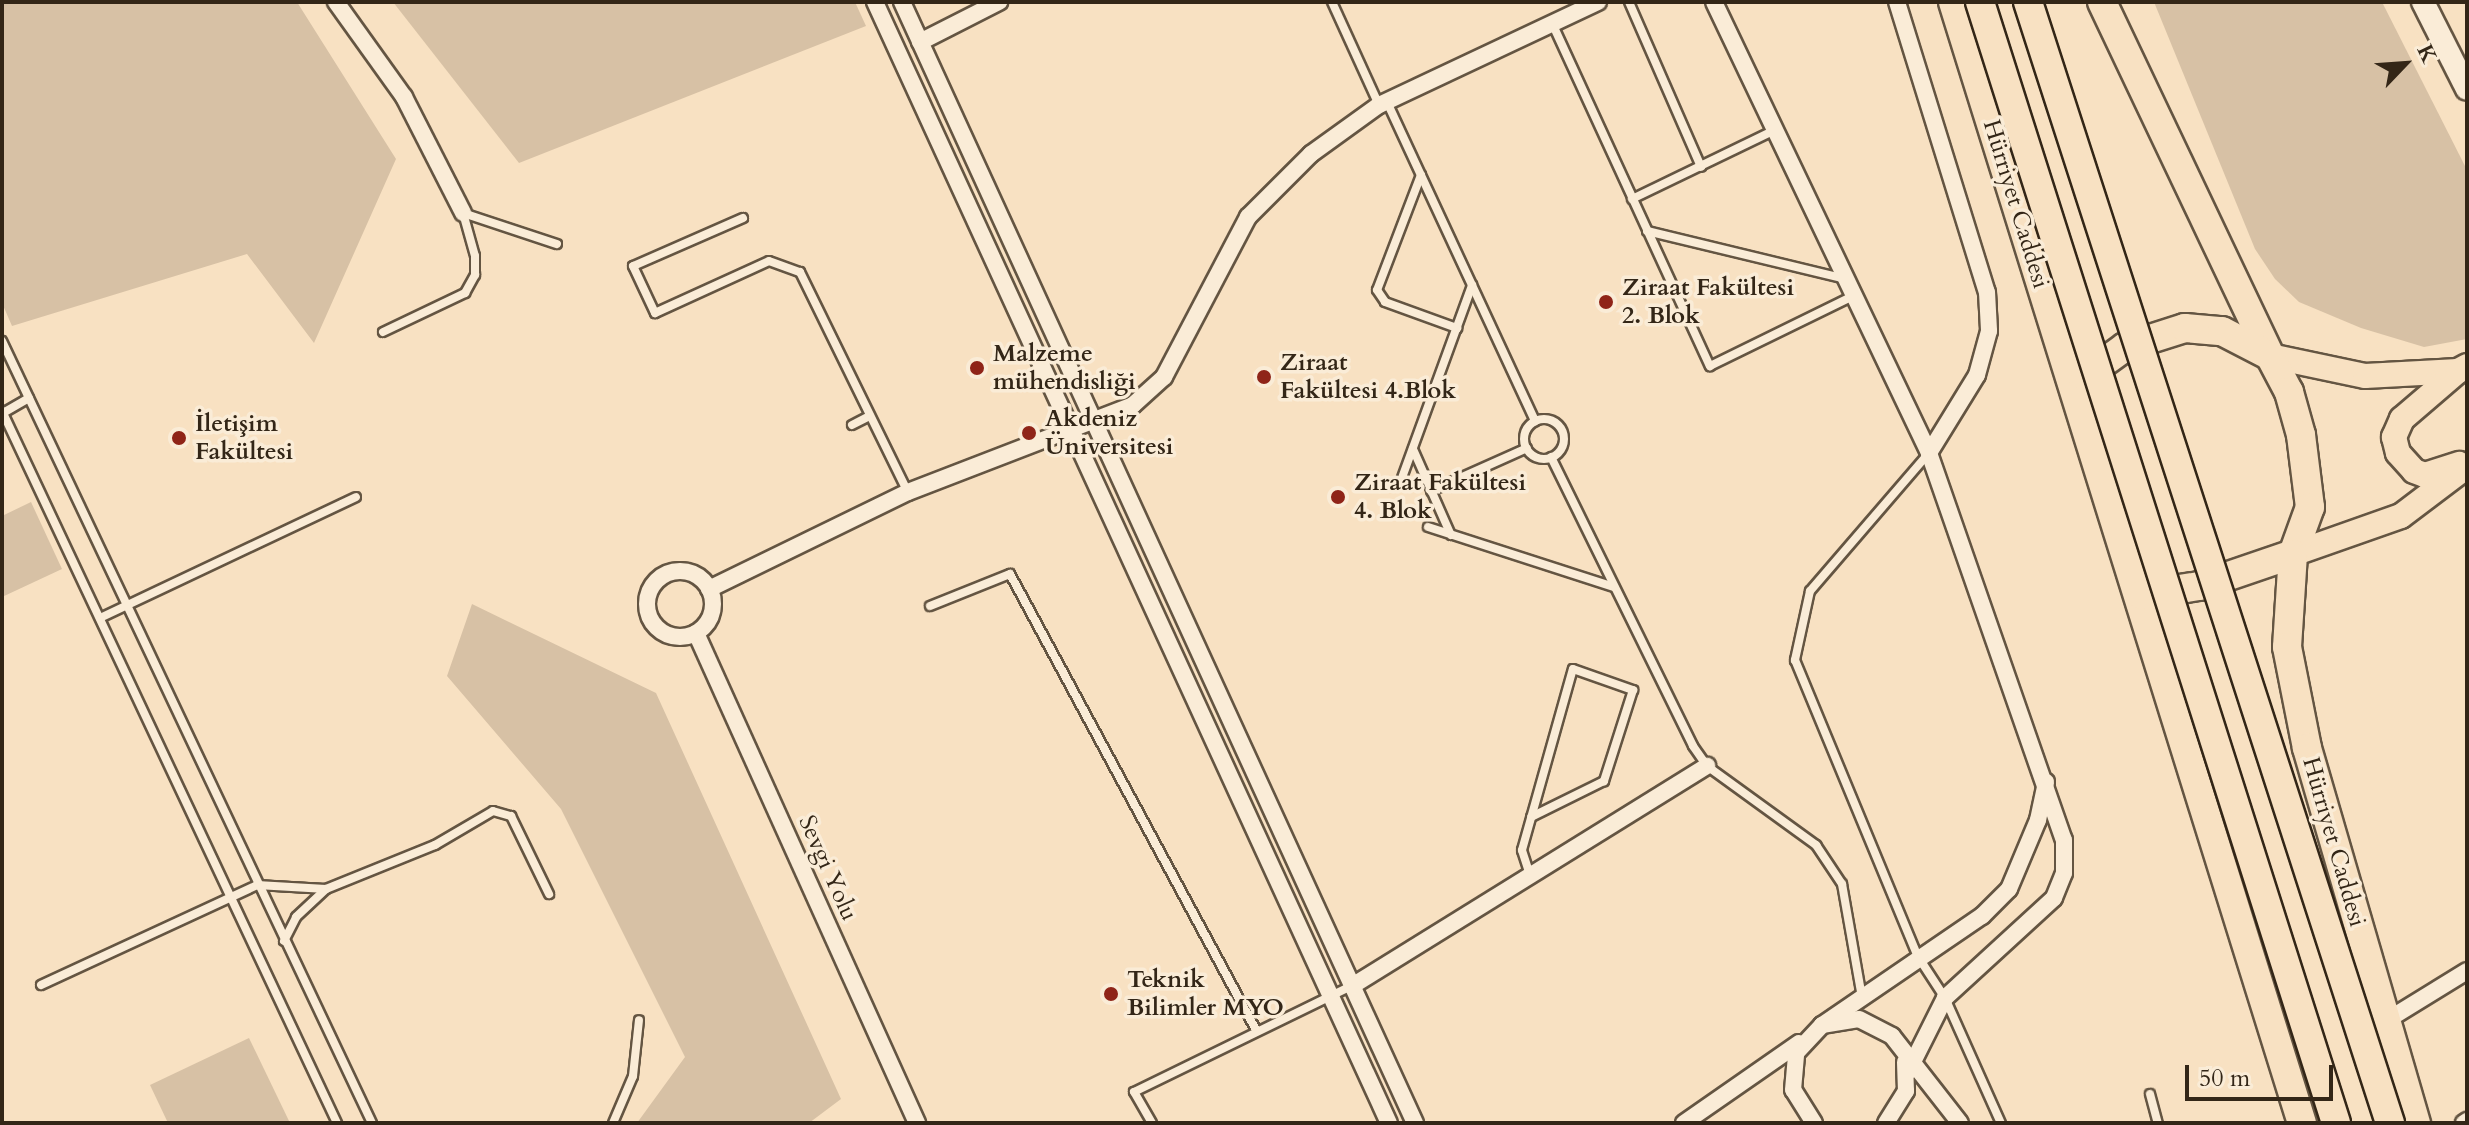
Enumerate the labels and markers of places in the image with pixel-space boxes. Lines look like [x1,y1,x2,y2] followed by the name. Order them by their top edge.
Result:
[1622,274,1794,330] place label: Ziraat Fakültesi 2. Blok
[1597,293,1615,311] marker: Ziraat Fakültesi 2. Blok
[993,340,1136,396] place label: Malzeme mühendisliği
[1280,349,1456,405] place label: Ziraat Fakültesi 4.Blok
[968,359,986,377] marker: Malzeme mühendisliği
[1255,368,1273,386] marker: Ziraat Fakültesi 4.Blok
[1045,405,1173,461] place label: Akdeniz Üniversitesi
[195,410,293,466] place label: İletişim Fakültesi
[1020,424,1038,442] marker: Akdeniz Üniversitesi
[170,429,188,447] marker: İletişim Fakültesi
[1354,469,1526,525] place label: Ziraat Fakültesi 4. Blok
[1329,488,1347,506] marker: Ziraat Fakültesi 4. Blok
[1127,966,1284,1022] place label: Teknik Bilimler MYO
[1102,985,1120,1003] marker: Teknik Bilimler MYO

